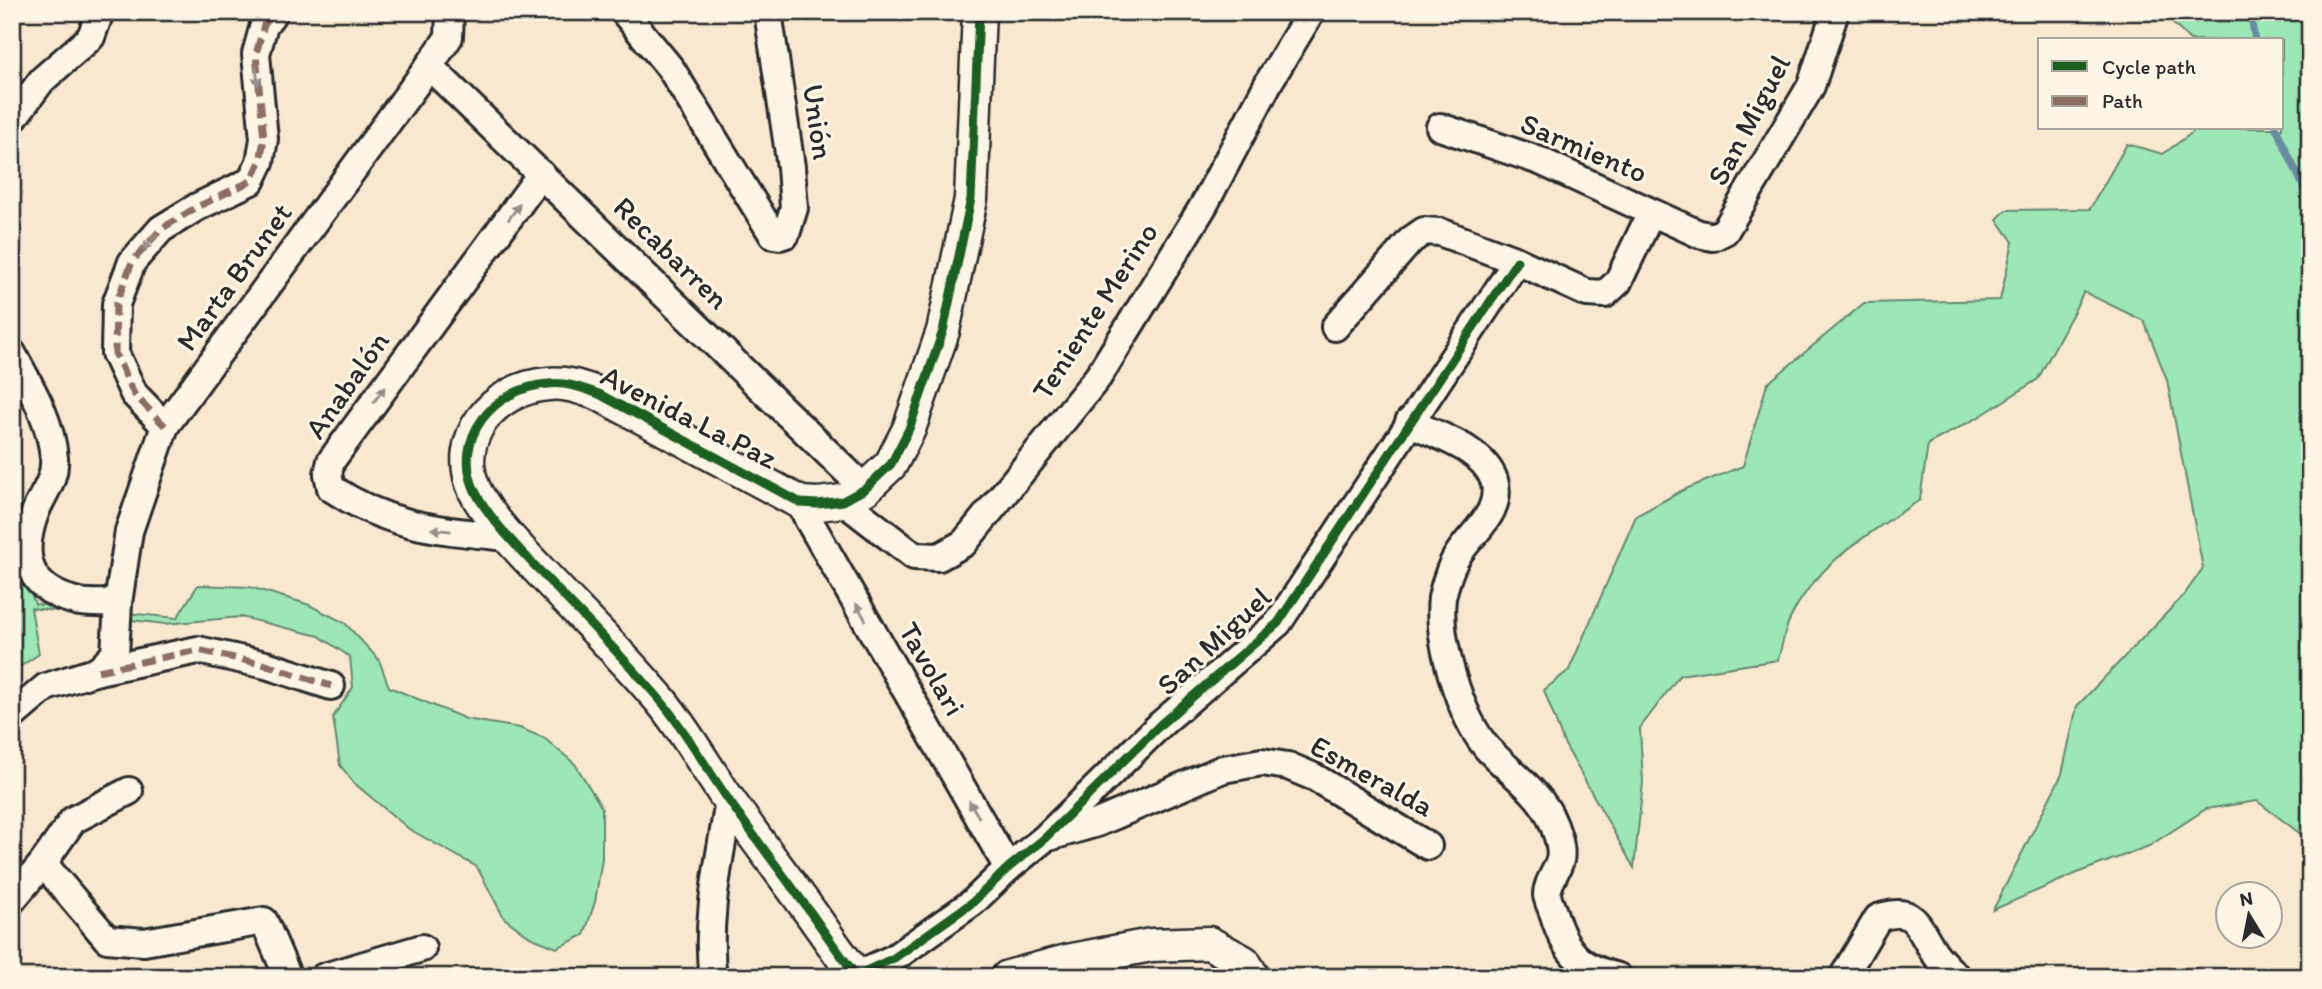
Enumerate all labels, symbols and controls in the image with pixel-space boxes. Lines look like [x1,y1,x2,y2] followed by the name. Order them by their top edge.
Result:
[2038,38,2284,130] legend
[1699,48,1799,191] street label: San Miguel
[2102,54,2196,79] text: Cycle path
[252,65,263,87] one-way arrow
[795,82,842,162] street label: Unión
[2102,88,2143,113] text: Path
[1515,104,1653,191] street label: Sarmiento
[606,188,737,317] street label: Recabarren
[168,195,300,358] street label: Marta Brunet
[506,203,521,221] one-way arrow
[1023,215,1166,406] street label: Teniente Merino
[142,233,158,251] one-way arrow
[296,324,397,446] street label: Anabalón
[595,356,784,477] street label: Avenida La Paz
[372,386,386,404] one-way arrow
[429,524,451,535] one-way arrow
[1149,578,1279,703] street label: San Miguel
[855,602,867,622] one-way arrow
[891,615,974,722] street label: Tavolari
[1304,727,1441,825] street label: Esmeralda
[968,800,980,819] one-way arrow
[2214,880,2284,950] north arrow
[2238,886,2254,911] text: N

